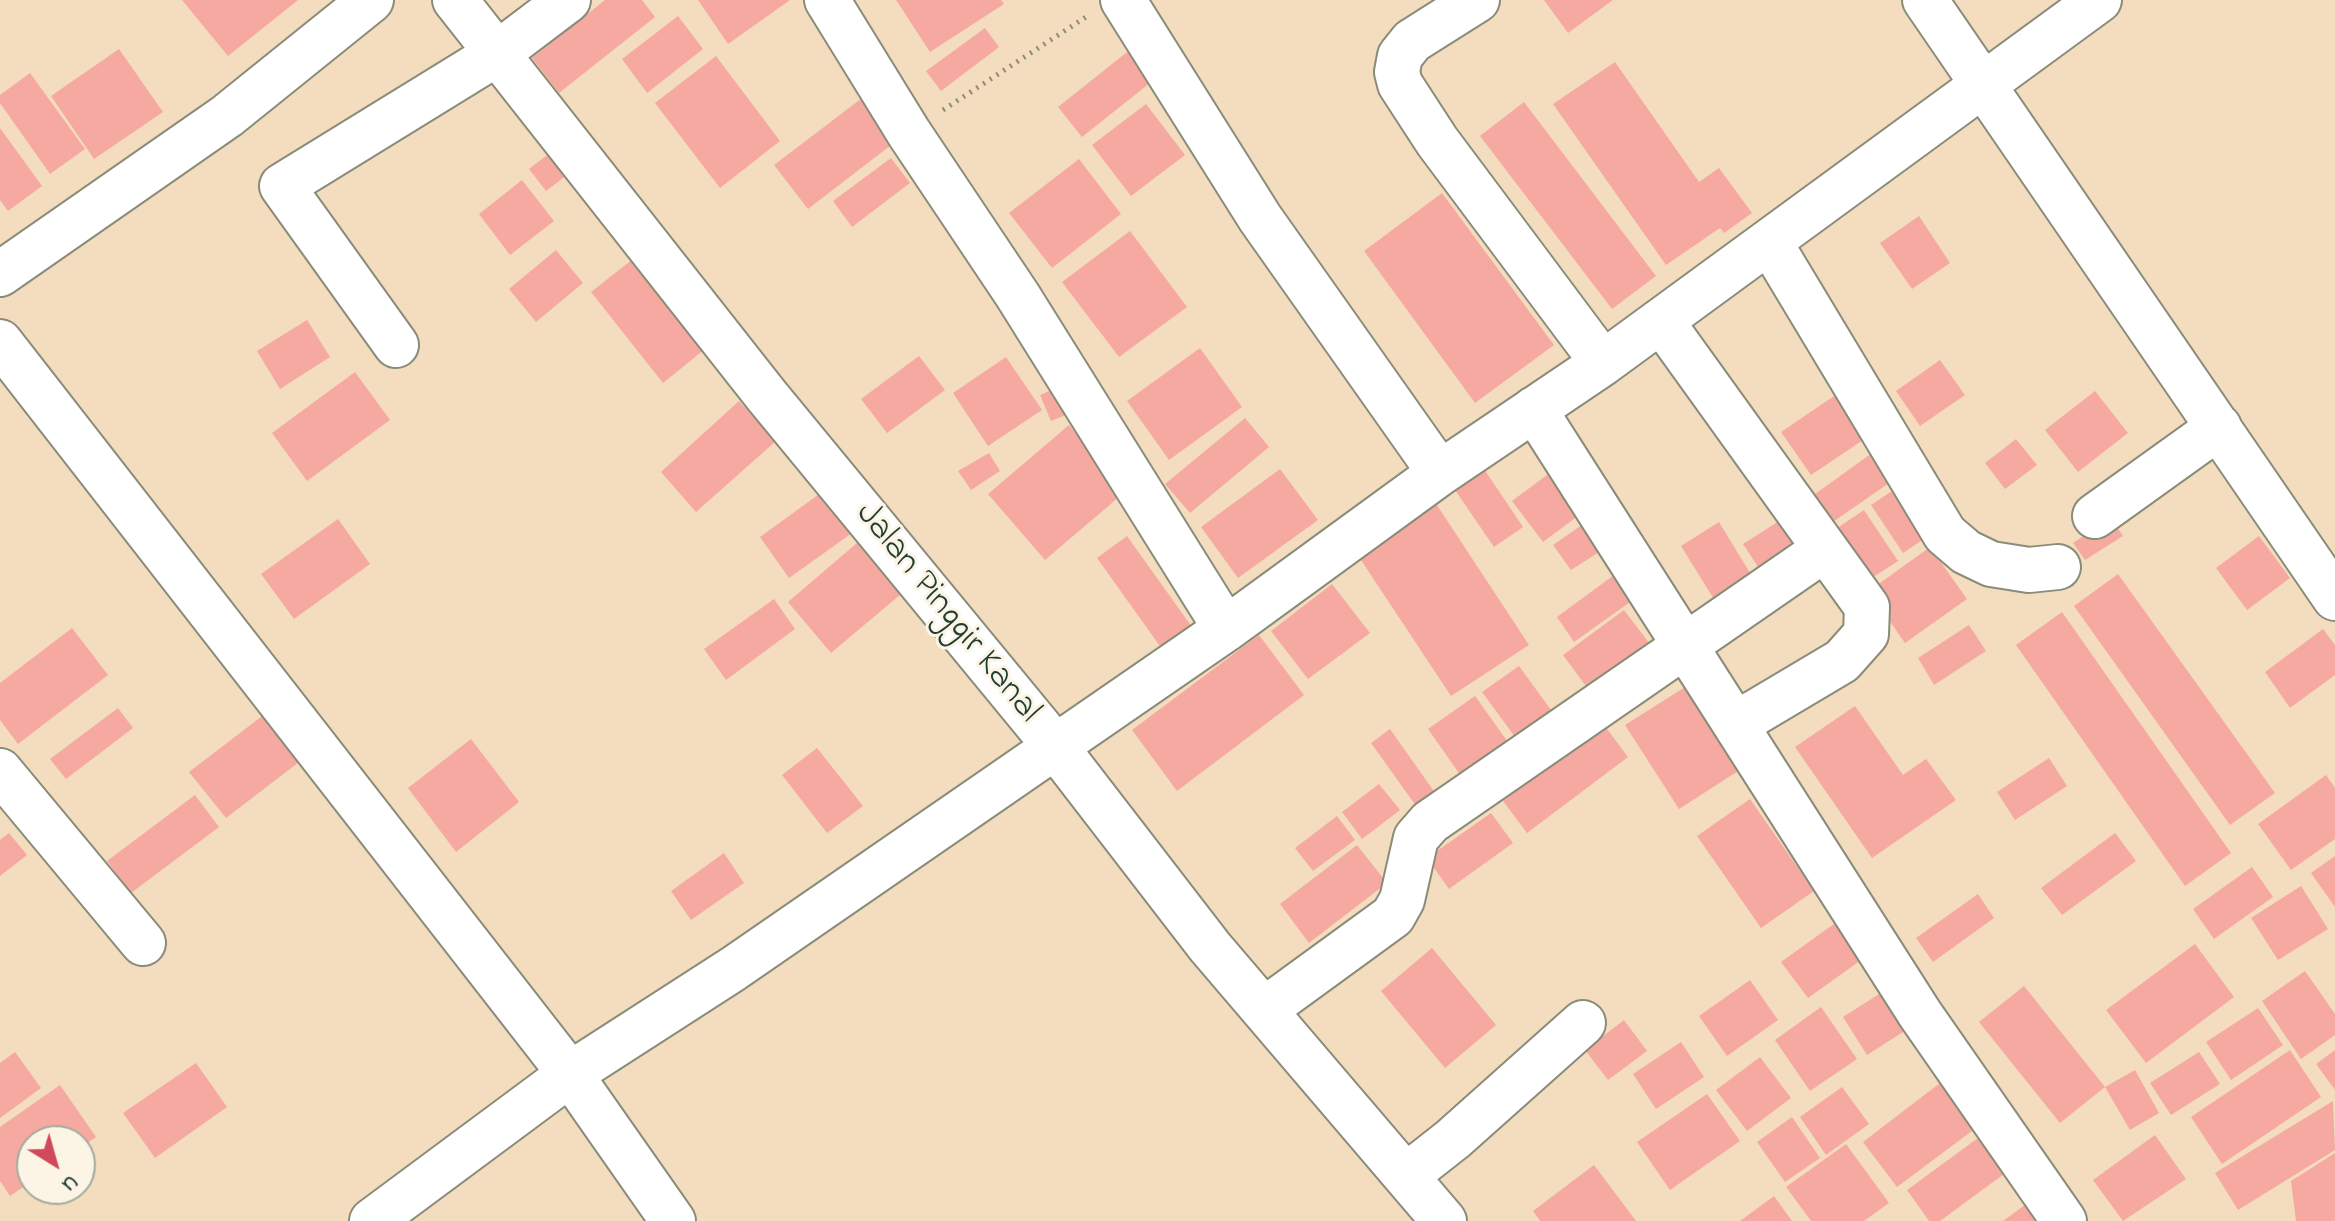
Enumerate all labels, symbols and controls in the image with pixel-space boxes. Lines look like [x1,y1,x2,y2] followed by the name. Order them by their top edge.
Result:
[844,495,1048,733] street label: Jalan Pinggir Kanal
[16,1125,96,1205] north arrow
[54,1166,84,1200] text: U

